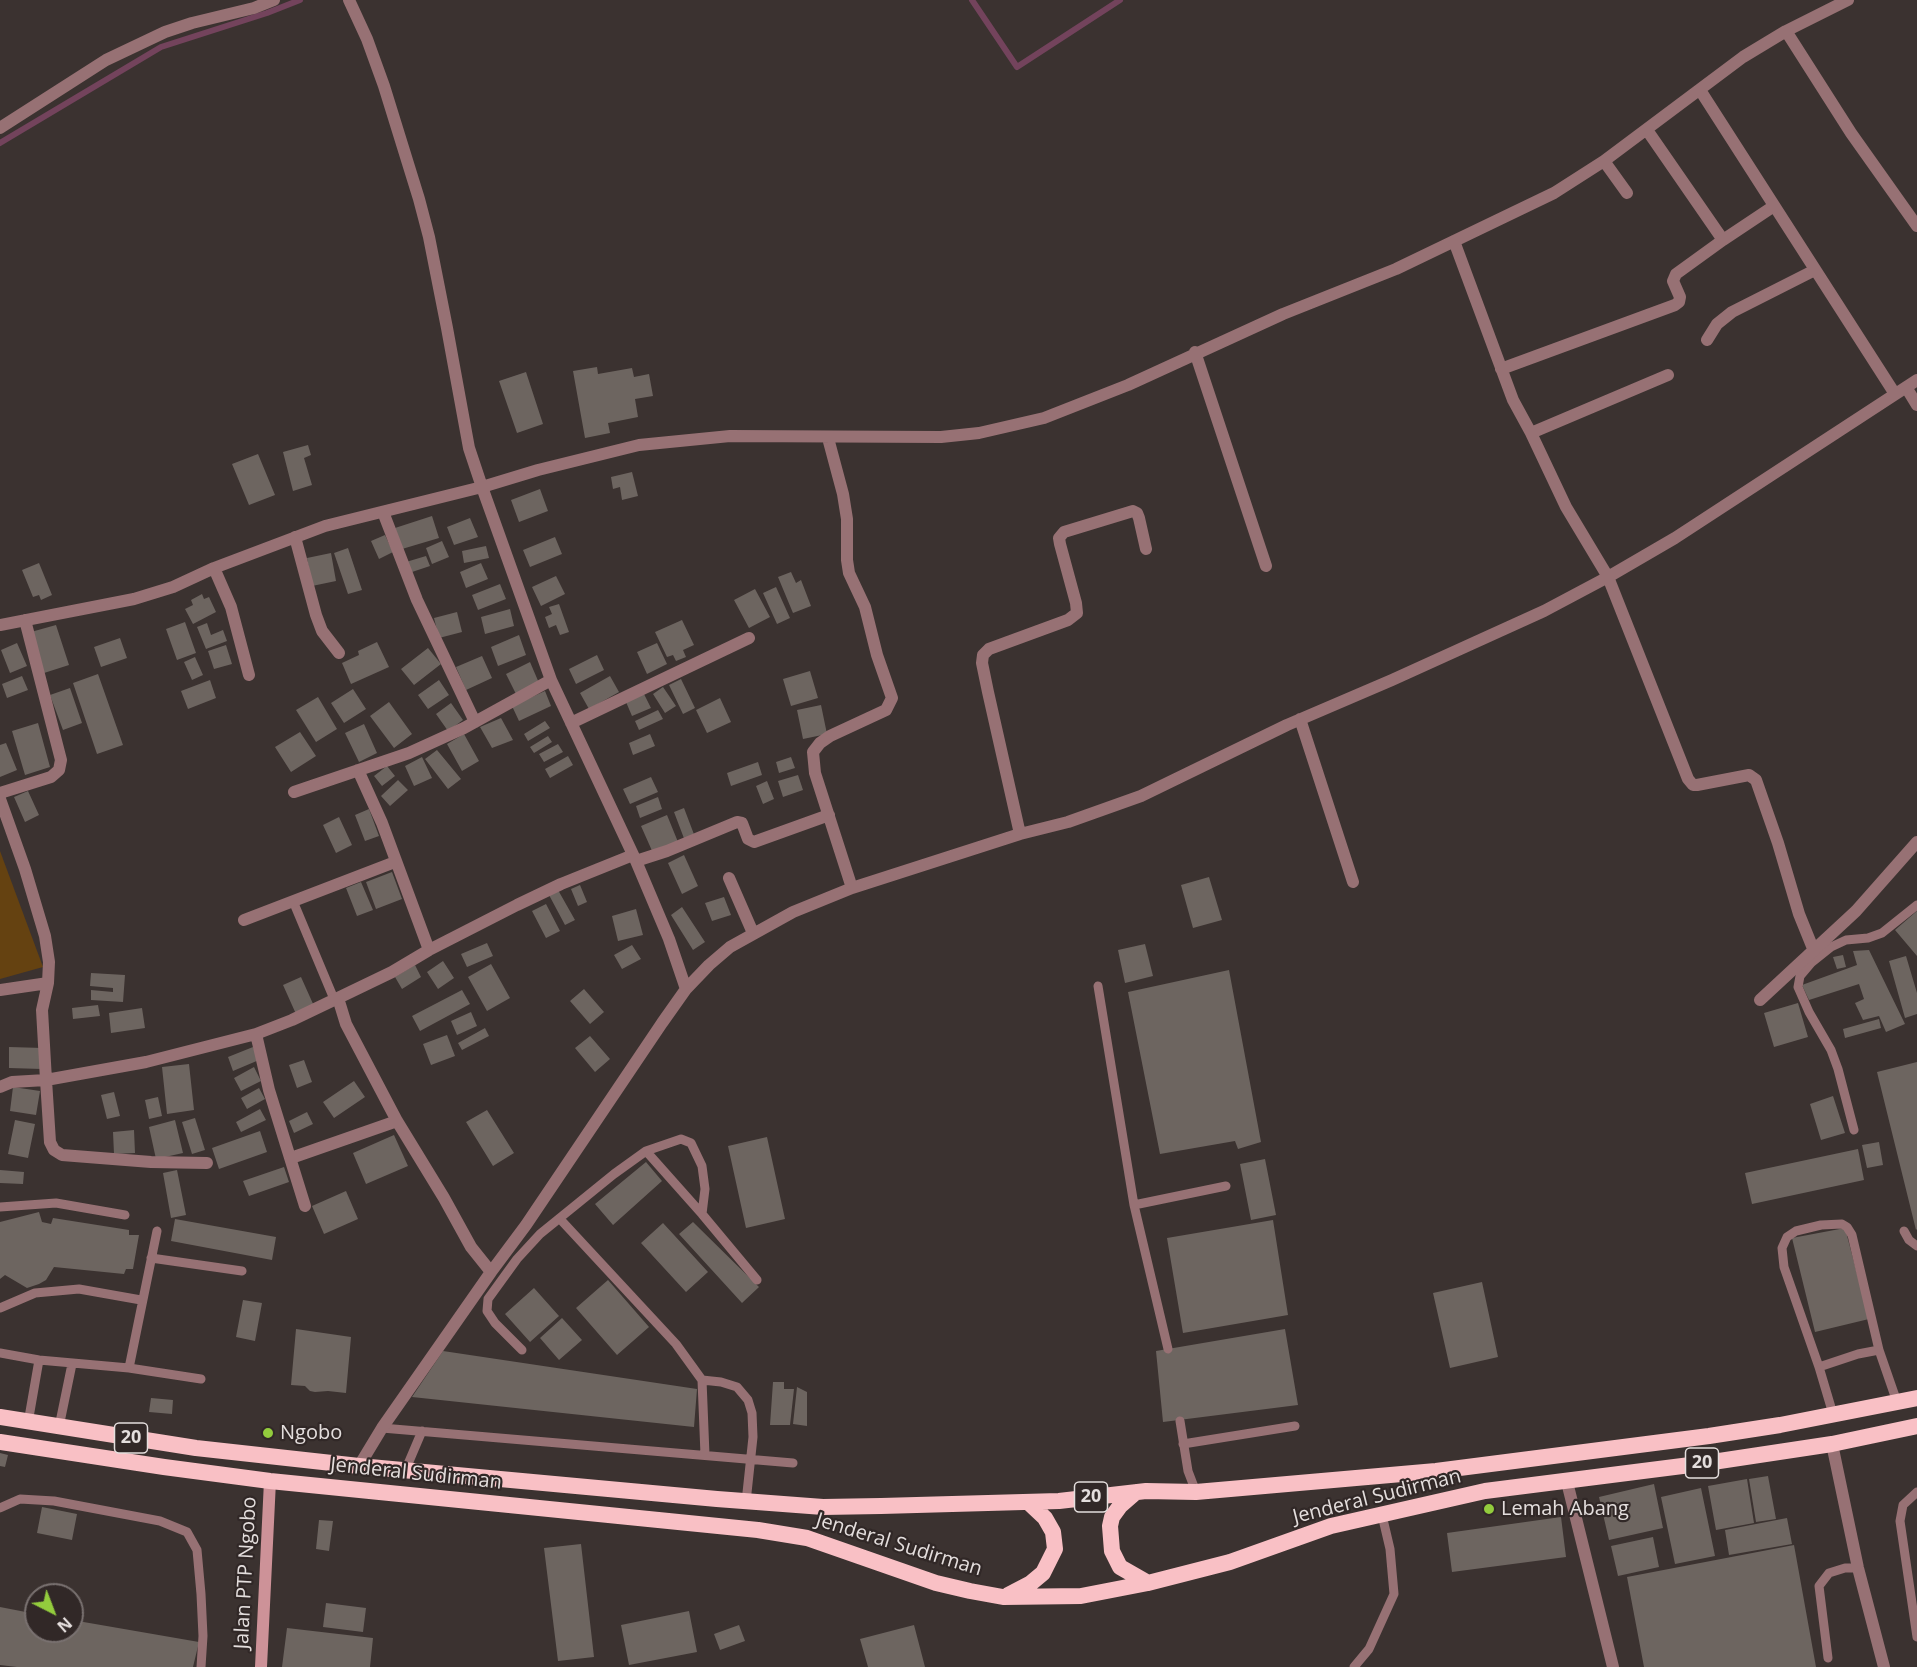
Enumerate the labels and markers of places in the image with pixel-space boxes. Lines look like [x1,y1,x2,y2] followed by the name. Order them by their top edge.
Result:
[280,1421,342,1445] place label: Ngobo
[261,1426,275,1440] marker: Ngobo
[1501,1497,1629,1521] place label: Lemah Abang
[1482,1502,1496,1516] marker: Lemah Abang

